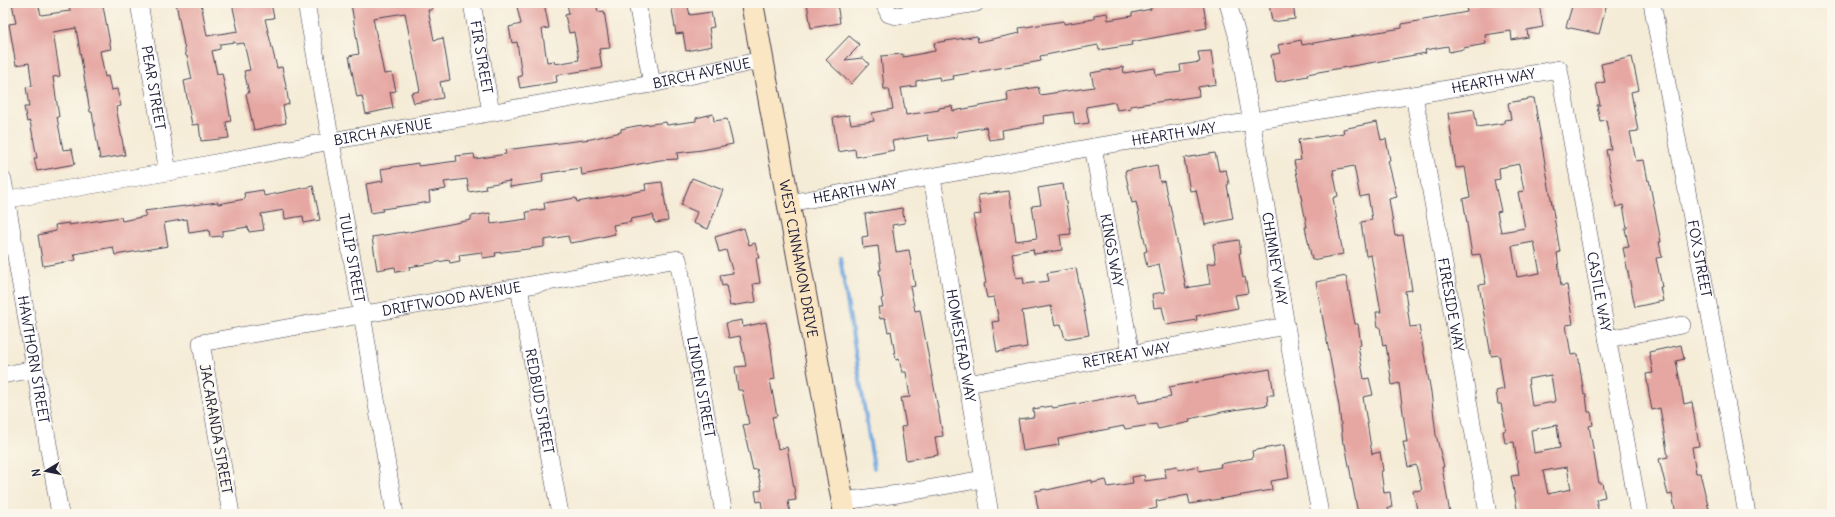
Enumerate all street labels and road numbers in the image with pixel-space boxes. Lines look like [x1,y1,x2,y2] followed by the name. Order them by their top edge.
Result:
[466,19,497,95] street label: FIR STREET
[137,44,170,131] street label: PEAR STREET
[651,54,752,93] street label: BIRCH AVENUE
[1450,64,1537,97] street label: HEARTH WAY
[332,114,433,149] street label: BIRCH AVENUE
[1130,118,1218,150] street label: HEARTH WAY
[811,174,899,207] street label: HEARTH WAY
[775,178,822,339] street label: WEST CINNAMON DRIVE
[1258,211,1291,307] street label: CHIMNEY WAY
[335,212,369,304] street label: TULIP STREET
[1096,212,1128,289] street label: KINGS WAY
[1684,219,1716,299] street label: FOX STREET
[1583,250,1615,334] street label: CASTLE WAY
[1434,256,1468,353] street label: FIRESIDE WAY
[381,278,523,320] street label: DRIFTWOOD AVENUE
[942,288,980,404] street label: HOMESTEAD WAY
[14,294,53,425] street label: HAWTHORN STREET
[683,335,719,439] street label: LINDEN STREET
[1081,338,1172,372] street label: RETREAT WAY
[521,347,558,455] street label: REDBUD STREET
[196,362,236,496] street label: JACARANDA STREET

